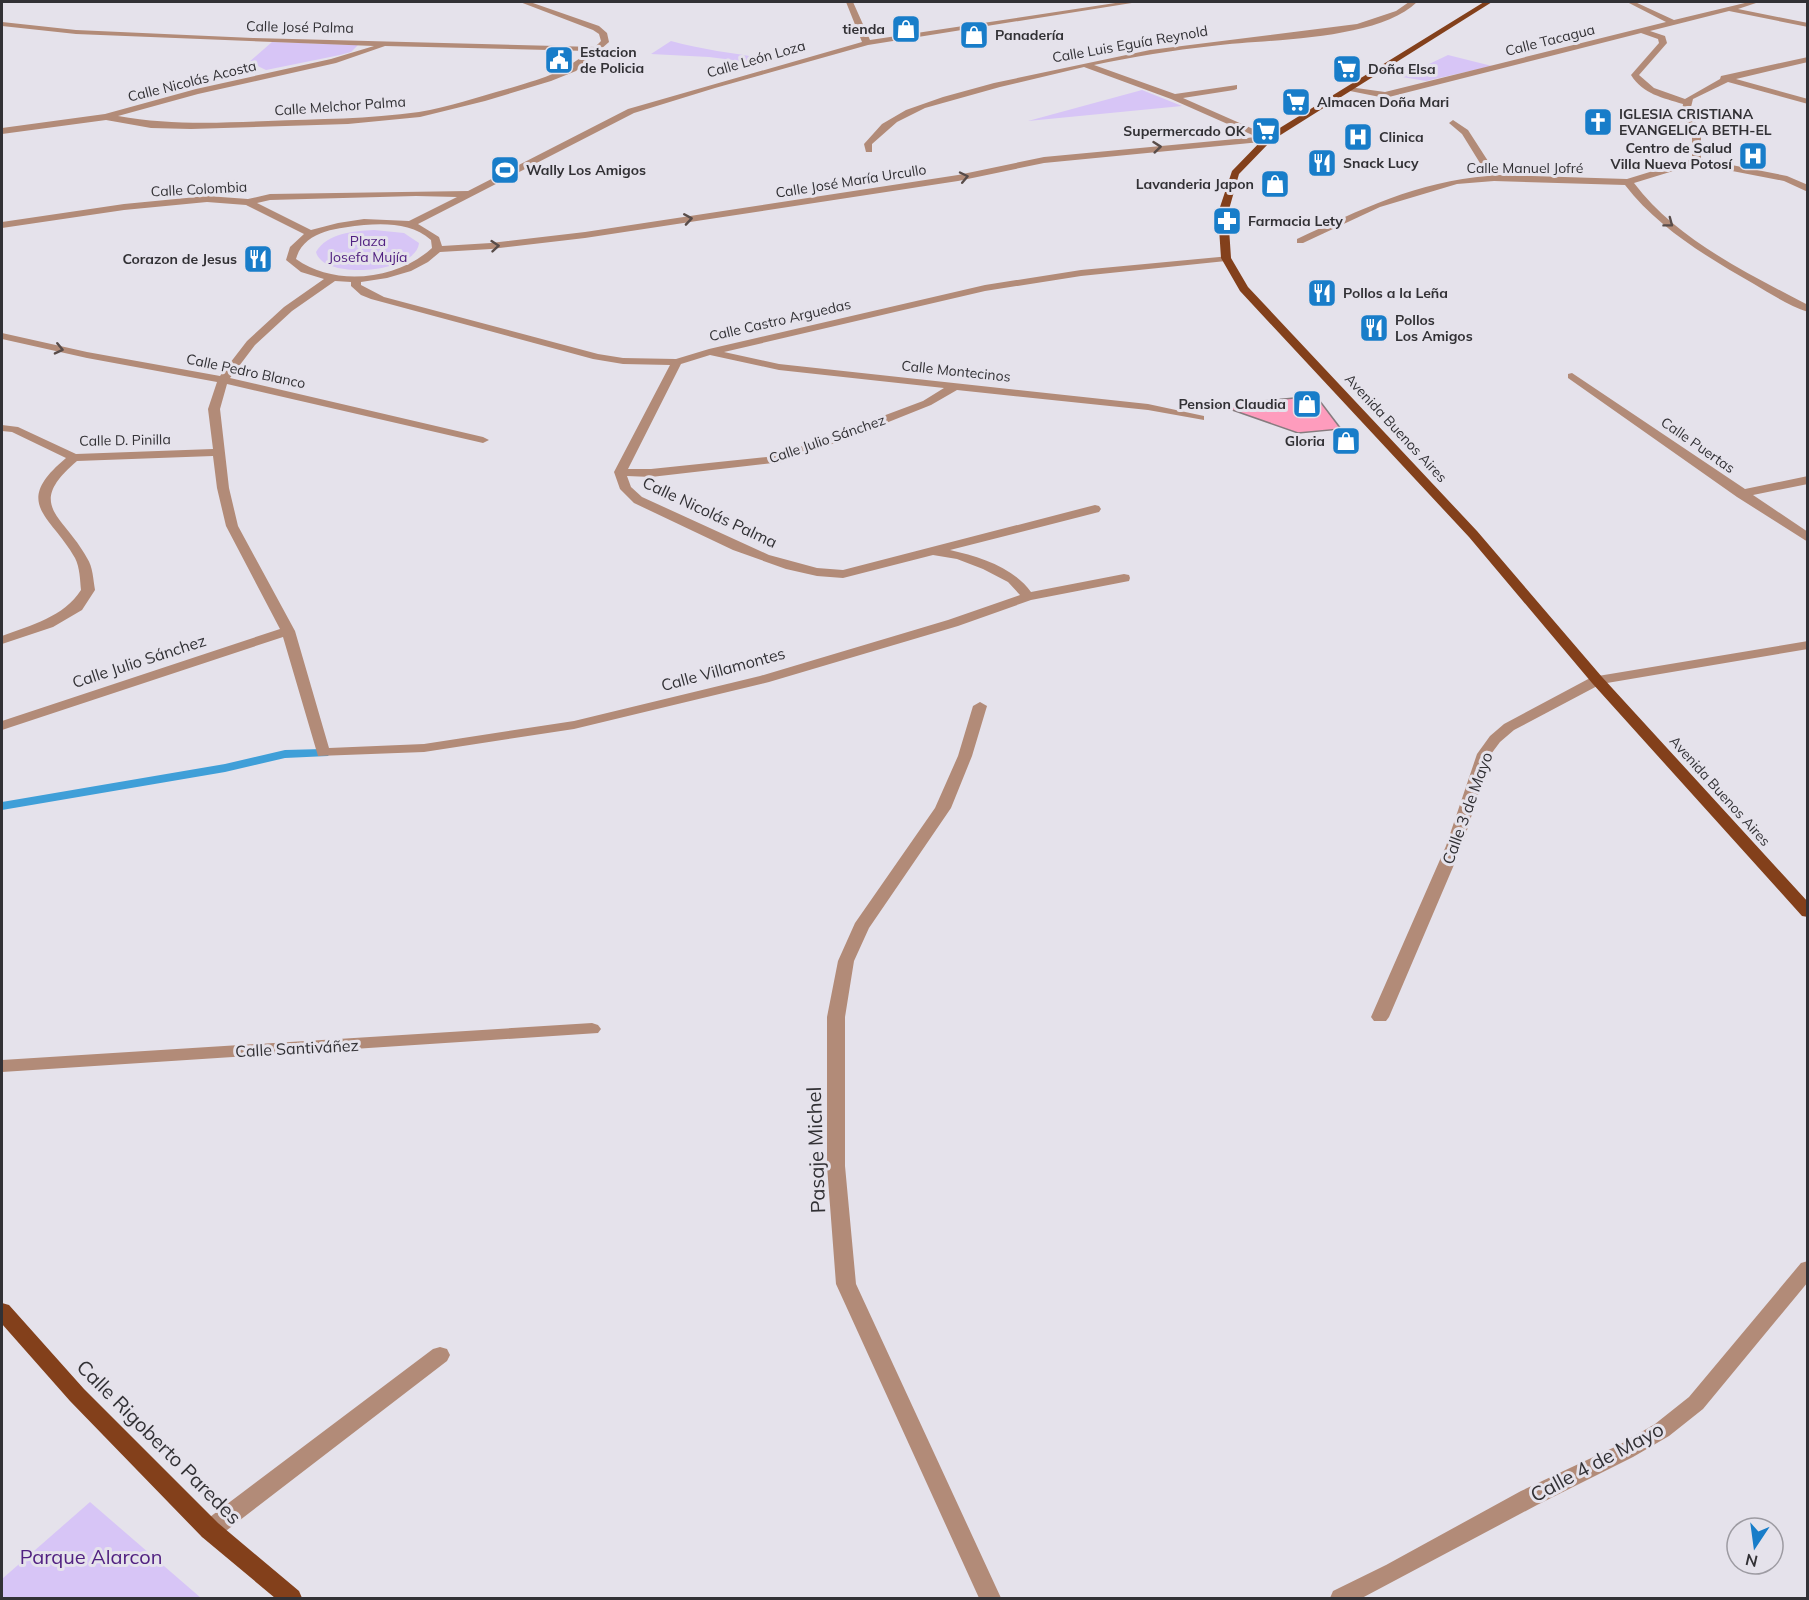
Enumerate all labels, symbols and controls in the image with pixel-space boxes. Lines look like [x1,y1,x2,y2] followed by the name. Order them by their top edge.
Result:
[890,13,922,45] shop icon: tienda
[246,17,354,37] street label: Calle José Palma
[958,19,990,51] shop icon: Panadería
[843,20,885,38] place label: tienda
[1503,20,1597,60] street label: Calle Tacagua
[1051,21,1209,67] street label: Calle Luis Eguía Reynold
[995,26,1064,44] place label: Panadería
[705,36,807,82] street label: Calle León Loza
[580,43,644,77] place label: Estacion de Policia
[543,44,575,76] public building icon: Estacion de Policia
[1331,53,1363,85] supermarket icon: Doña Elsa
[126,56,258,106] street label: Calle Nicolás Acosta
[1368,60,1436,78] place label: Doña Elsa
[1280,86,1312,118] supermarket icon: Almacen Doña Mari
[274,92,406,120] street label: Calle Melchor Palma
[1317,93,1449,111] place label: Almacen Doña Mari
[1619,105,1772,139] place label: IGLESIA CRISTIANA EVANGELICA BETH-EL
[1582,106,1614,138] church icon: IGLESIA CRISTIANA EVANGELICA BETH-EL
[1250,115,1282,147] supermarket icon: Supermercado OK
[1342,121,1374,153] hospital icon: Clinica
[1123,122,1246,140] place label: Supermercado OK
[1379,128,1424,146] place label: Clinica
[1610,139,1733,173] place label: Centro de Salud Villa Nueva Potosí
[1737,140,1769,172] hospital icon: Centro de Salud Villa Nueva Potosí
[1152,141,1161,154] one-way arrow
[1306,147,1338,179] restaurant icon: Snack Lucy
[489,154,521,186] sports icon: Wally Los Amigos
[1343,154,1419,172] place label: Snack Lucy
[1467,159,1583,177] street label: Calle Manuel Jofré
[774,160,928,202] street label: Calle José María Urcullo
[526,161,646,179] place label: Wally Los Amigos
[1259,168,1291,200] shop icon: Lavanderia Japon
[959,171,969,184] one-way arrow
[1136,175,1254,193] place label: Lavanderia Japon
[150,177,248,201] street label: Calle Colombia
[1211,205,1243,237] pharmacy icon: Farmacia Lety
[1248,212,1343,230] place label: Farmacia Lety
[684,214,693,226] one-way arrow
[1663,216,1674,227] one-way arrow
[328,232,408,266] park label: Plaza Josefa Mujía
[491,240,500,253] one-way arrow
[242,243,274,275] restaurant icon: Corazon de Jesus
[122,250,237,268] place label: Corazon de Jesus
[1306,277,1338,309] restaurant icon: Pollos a la Leña
[1343,284,1448,302] place label: Pollos a la Leña
[707,295,853,345] street label: Calle Castro Arguedas
[1395,311,1473,345] place label: Pollos Los Amigos
[1358,312,1390,344] restaurant icon: Pollos Los Amigos
[53,341,63,354] one-way arrow
[185,350,307,392] street label: Calle Pedro Blanco
[900,356,1012,386] street label: Calle Montecinos
[1341,370,1451,486] street label: Avenida Buenos Aires
[1291,388,1323,420] shop icon: Pension Claudia
[1178,395,1286,413] place label: Pension Claudia
[766,411,888,467] street label: Calle Julio Sánchez
[1658,413,1738,477] street label: Calle Puertas
[1330,425,1362,457] shop icon: Gloria
[79,430,171,450] street label: Calle D. Pinilla
[1285,432,1325,450] place label: Gloria
[640,472,780,552] street label: Calle Nicolás Palma
[70,630,208,692] street label: Calle Julio Sánchez
[659,643,787,695] street label: Calle Villamontes
[1666,732,1774,850] street label: Avenida Buenos Aires
[1437,749,1497,867] street label: Calle 3 de Mayo
[235,1035,359,1061] street label: Calle Santiváñez
[801,1086,830,1214] street label: Pasaje Michel
[72,1354,247,1529] street label: Calle Rigoberto Paredes
[1526,1416,1668,1507] street label: Calle 4 de Mayo
[1725,1516,1785,1576] north arrow
[20,1544,162,1569] park label: Parque Alarcon
[1743,1550,1760,1572] text: N

